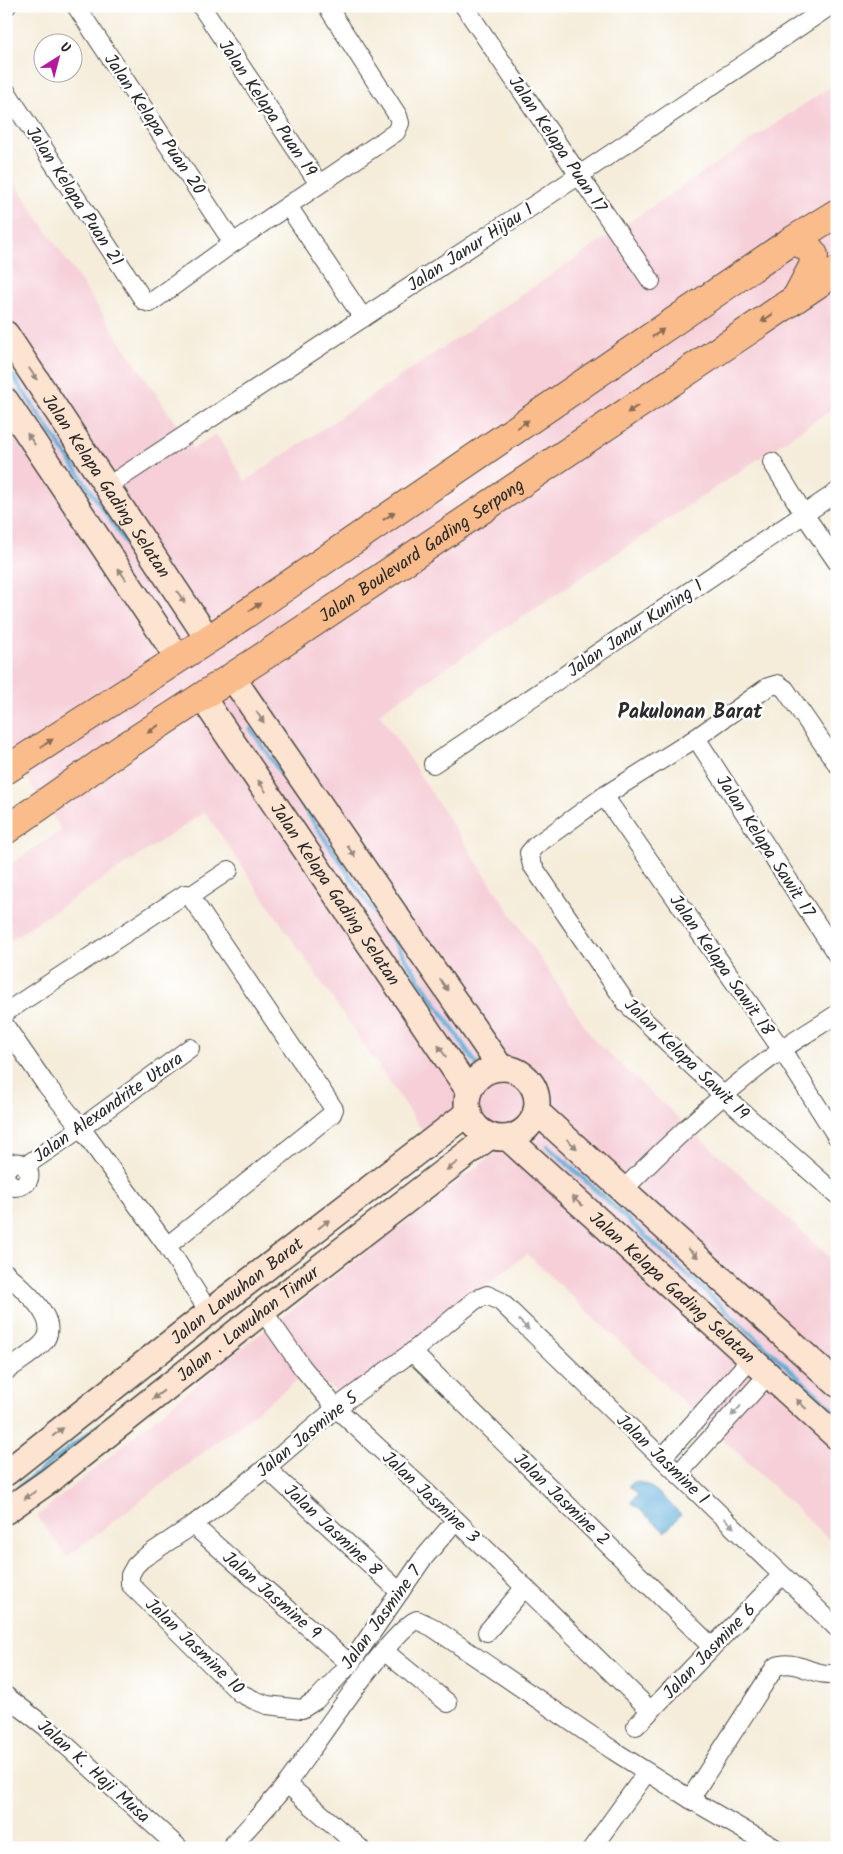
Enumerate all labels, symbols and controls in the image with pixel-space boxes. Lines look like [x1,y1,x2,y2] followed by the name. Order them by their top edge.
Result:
[32,32,82,82] north arrow
[210,34,324,184] street label: Jalan Kelapa Puan 19
[55,37,75,60] text: U
[95,48,212,202] street label: Jalan Kelapa Puan 20
[500,70,614,220] street label: Jalan Kelapa Puan 17
[17,121,130,273] street label: Jalan Kelapa Puan 21
[402,196,540,300] street label: Jalan Janur Hijau 1
[761,313,774,323] one-way arrow
[651,328,664,338] one-way arrow
[28,368,38,381] one-way arrow
[33,388,177,585] street label: Jalan Kelapa Gading Selatan
[626,404,639,413] one-way arrow
[517,419,530,429] one-way arrow
[26,432,36,445] one-way arrow
[314,472,531,631] street label: Jalan Boulevard Gading Serpong
[382,511,396,521] one-way arrow
[117,567,126,580] one-way arrow
[562,573,710,686] street label: Jalan Janur Kuning 1
[176,591,186,604] one-way arrow
[248,602,262,612] one-way arrow
[618,697,763,729] district label: Pakulonan Barat
[255,710,265,724] one-way arrow
[146,724,160,733] one-way arrow
[40,739,54,748] one-way arrow
[708,770,822,924] street label: Jalan Kelapa Sawit 17
[257,779,267,793] one-way arrow
[262,797,407,992] street label: Jalan Kelapa Gading Selatan
[346,844,356,858] one-way arrow
[661,889,781,1043] street label: Jalan Kelapa Sawit 18
[439,978,449,992] one-way arrow
[616,992,756,1128] street label: Jalan Kelapa Sawit 19
[437,1044,447,1057] one-way arrow
[28,1045,190,1171] street label: Jalan Alexandrite Utara
[566,1138,578,1150] one-way arrow
[446,1160,459,1171] one-way arrow
[571,1195,583,1207] one-way arrow
[582,1205,761,1372] street label: Jalan Kelapa Gading Selatan
[317,1218,330,1229] one-way arrow
[165,1230,311,1353] street label: Jalan Lawuhan Barat
[686,1247,698,1259] one-way arrow
[171,1259,327,1390] street label: Jalan . Lawuhan Timur
[518,1319,530,1331] one-way arrow
[251,1384,366,1486] street label: Jalan Jasmine 5
[152,1389,165,1400] one-way arrow
[795,1398,807,1410] one-way arrow
[730,1405,742,1417] one-way arrow
[609,1408,715,1512] street label: Jalan Jasmine 1
[51,1426,64,1437] one-way arrow
[374,1445,486,1551] street label: Jalan Jasmine 3
[506,1446,616,1554] street label: Jalan Jasmine 2
[276,1478,388,1585] street label: Jalan Jasmine 8
[23,1490,37,1500] one-way arrow
[723,1517,735,1529] one-way arrow
[215,1545,327,1648] street label: Jalan Jasmine 9
[334,1559,430,1676] street label: Jalan Jasmine 7
[137,1592,251,1702] street label: Jalan Jasmine 10
[656,1597,764,1707] street label: Jalan Jasmine 6
[30,1713,156,1831] street label: Jalan K. Haji Musa

